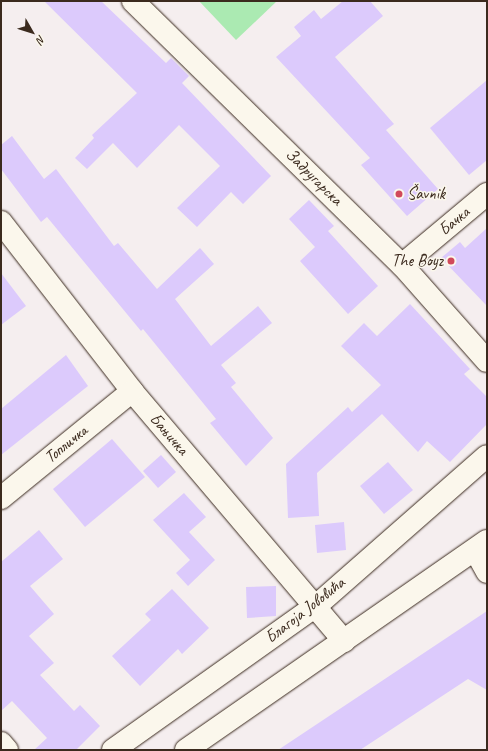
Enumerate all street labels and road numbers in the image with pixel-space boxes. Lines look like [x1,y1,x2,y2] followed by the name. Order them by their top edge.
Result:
[281,144,347,210] street label: Задругарска
[434,202,474,240] street label: Бачка
[145,409,193,459] street label: Бањичка
[40,421,92,467] street label: Топличка
[261,573,349,647] street label: Благоја Јововића

